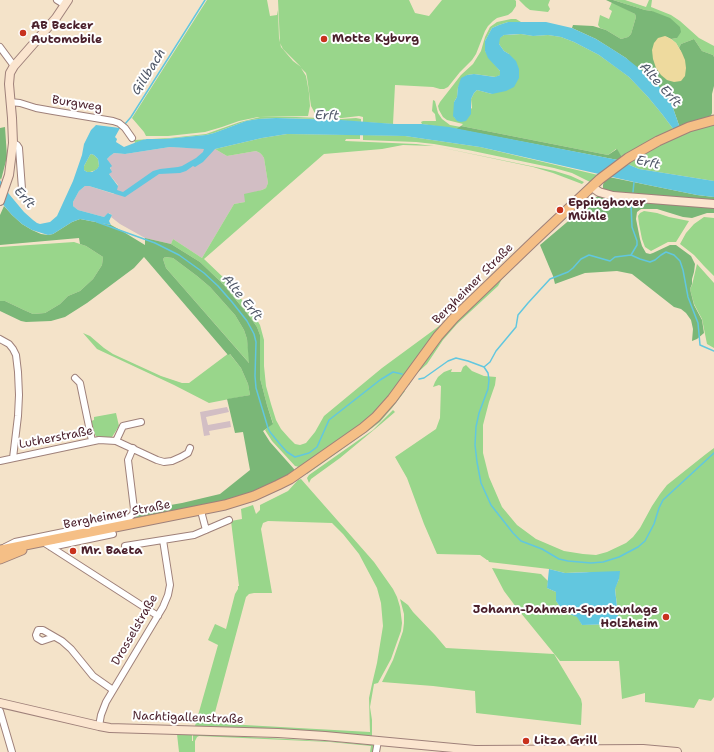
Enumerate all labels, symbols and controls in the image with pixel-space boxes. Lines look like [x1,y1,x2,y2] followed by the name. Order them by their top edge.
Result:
[31,19,102,47] place label: AB Becker Automobile
[18,28,28,38] marker: AB Becker Automobile
[332,32,419,46] place label: Motte Kyburg
[319,34,329,44] marker: Motte Kyburg
[129,46,169,98] water label: Gillbach
[636,59,684,111] water label: Alte Erft
[51,93,103,115] street label: Burgweg
[315,108,339,124] water label: Erft
[635,153,661,173] water label: Erft
[10,184,38,212] water label: Erft
[568,196,646,224] place label: Eppinghover Mühle
[555,205,565,215] marker: Eppinghover Mühle
[430,241,516,327] street label: Bergheimer Straße
[219,272,265,324] water label: Alte Erft
[18,424,94,452] street label: Lutherstraße
[62,498,172,532] street label: Bergheimer Straße
[81,544,142,558] place label: Mr. Baeta
[68,546,78,556] marker: Mr. Baeta
[109,592,161,668] street label: Drosselstraße
[473,603,658,631] place label: Johann-Dahmen-Sportanlage Holzheim
[661,612,671,622] marker: Johann-Dahmen-Sportanlage Holzheim
[132,709,244,727] street label: Nachtigallenstraße
[534,734,597,748] place label: Litza Grill
[521,736,531,746] marker: Litza Grill

